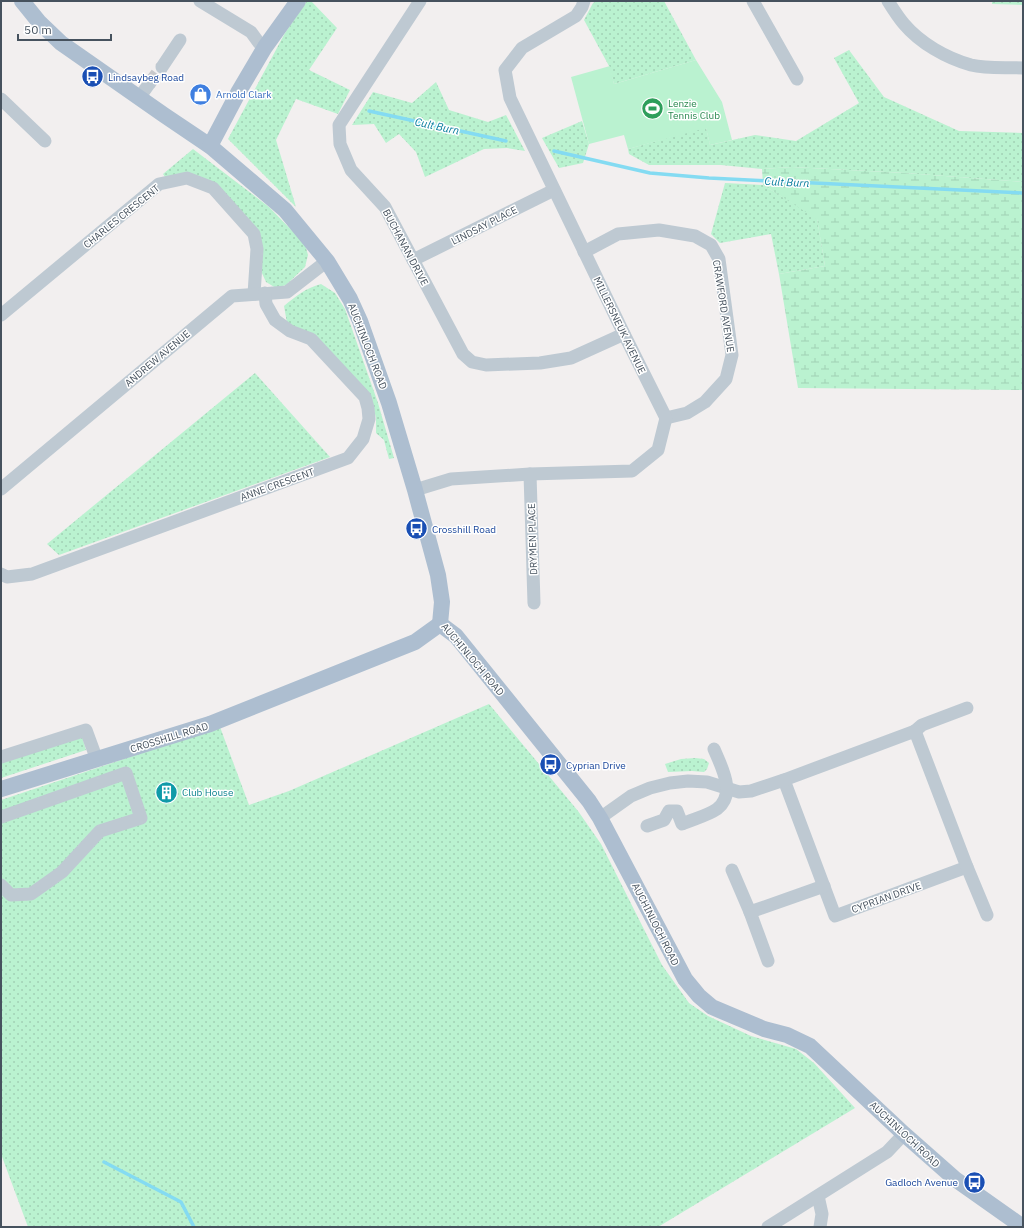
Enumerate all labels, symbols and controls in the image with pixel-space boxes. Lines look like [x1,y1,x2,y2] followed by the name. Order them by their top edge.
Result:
[18,16,111,42] scale bar
[24,22,52,37] text: 50 m
[80,64,106,90] bus stop icon: Lindsaybeg Road
[108,71,184,84] place label: Lindsaybeg Road
[188,81,214,107] shop icon: Arnold Clark
[216,88,272,101] place label: Arnold Clark
[639,96,665,122] sports icon: Lenzie Tennis Club
[668,97,720,122] place label: Lenzie Tennis Club
[413,114,461,138] water label: Cult Burn
[764,174,810,190] water label: Cult Burn
[81,182,162,251] street label: CHARLES CRESCENT
[449,203,520,248] street label: LINDSAY PLACE
[380,207,431,288] street label: BUCHANAN DRIVE
[710,259,737,353] street label: CRAWFORD AVENUE
[590,275,649,376] street label: MILLERSNEUK AVENUE
[345,301,390,391] street label: AUCHINLOCH ROAD
[122,327,193,389] street label: ANDREW AVENUE
[238,465,316,504] street label: ANNE CRESCENT
[525,503,540,575] street label: DRYMEN PLACE
[404,516,430,542] bus stop icon: Crosshill Road
[432,523,496,536] place label: Crosshill Road
[438,620,507,699] street label: AUCHINLOCH ROAD
[129,719,210,756] street label: CROSSHILL ROAD
[537,752,563,778] bus stop icon: Cyprian Drive
[566,759,626,772] place label: Cyprian Drive
[154,779,180,805] building icon: Club House
[182,786,234,799] place label: Club House
[849,879,923,916] street label: CYPRIAN DRIVE
[629,881,682,968] street label: AUCHINLOCH ROAD
[867,1099,943,1170] street label: AUCHINLOCH ROAD
[961,1169,987,1195] bus stop icon: Gadloch Avenue
[885,1176,959,1189] place label: Gadloch Avenue

